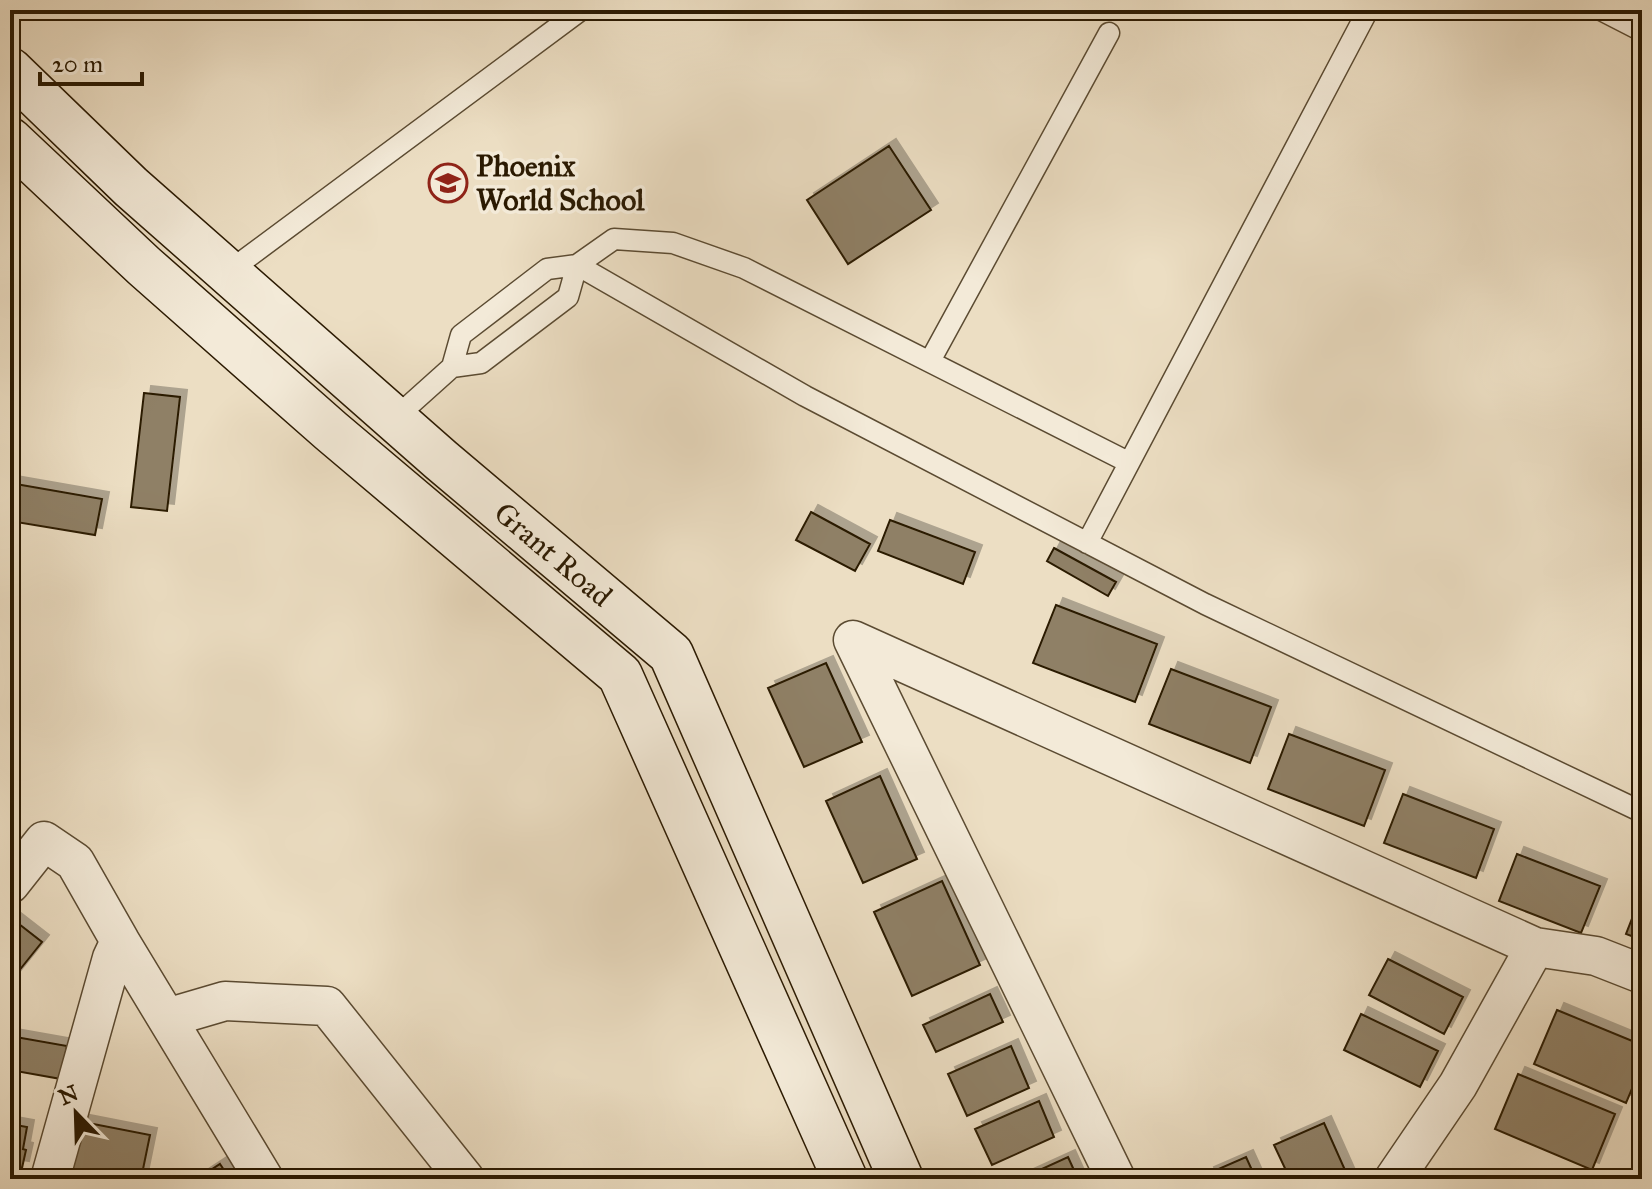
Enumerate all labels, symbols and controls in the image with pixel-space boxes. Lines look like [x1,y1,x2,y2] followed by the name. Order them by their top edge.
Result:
[40,36,142,86] scale bar
[52,49,103,79] text: 20 m
[476,148,645,218] place label: Phoenix World School
[427,162,469,204] school or university icon: Phoenix World School
[487,495,619,614] street label: Grant Road
[36,1073,116,1153] north arrow
[55,1079,83,1111] text: N

